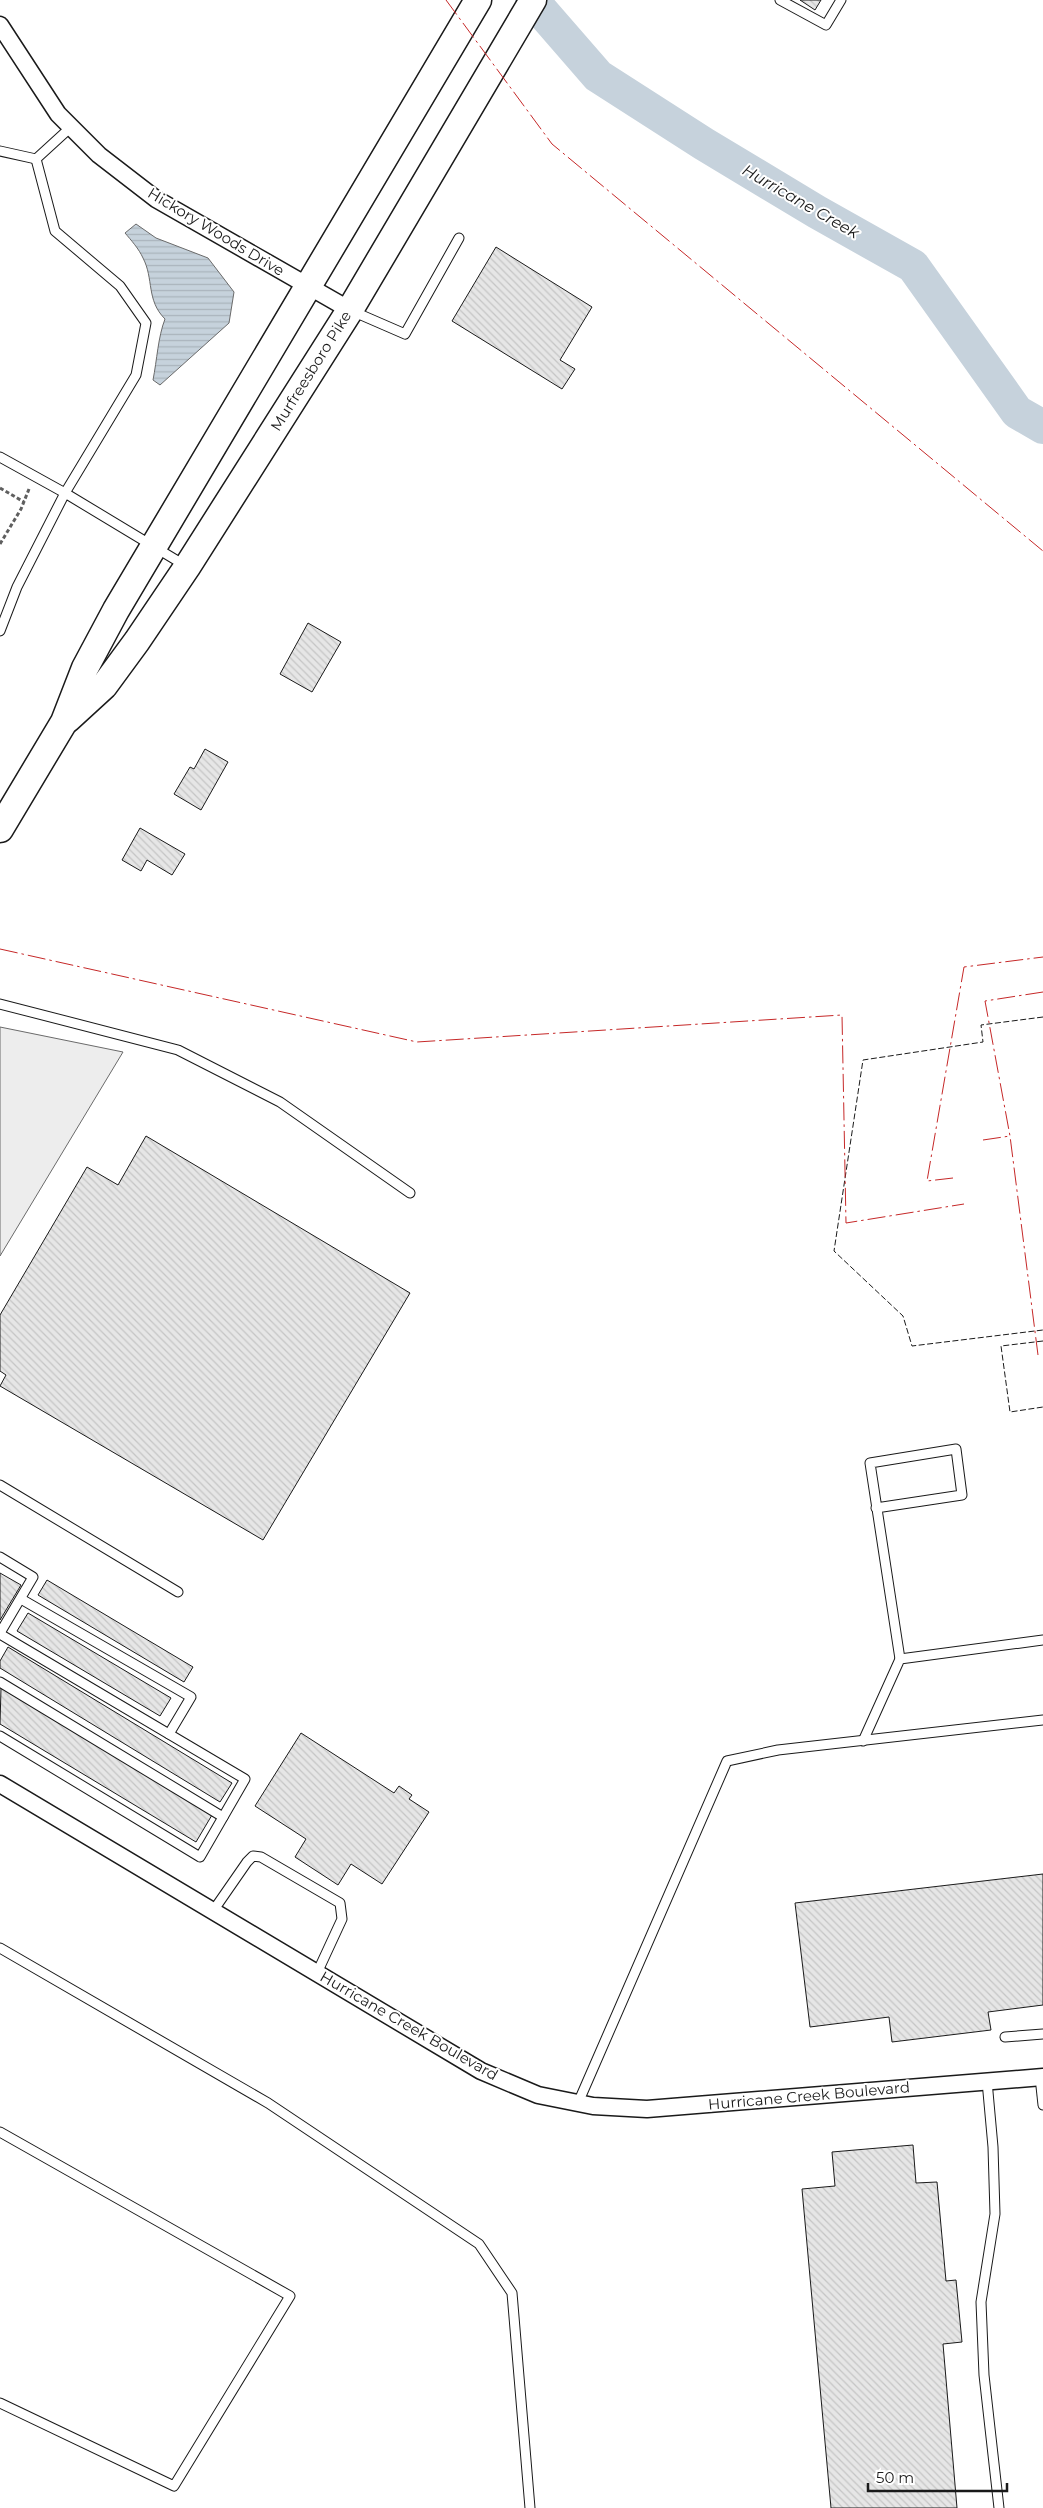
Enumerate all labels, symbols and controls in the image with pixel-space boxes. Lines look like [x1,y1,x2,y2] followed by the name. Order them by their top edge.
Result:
[739,160,864,243] water label: Hurricane Creek
[145,183,288,280] street label: Hickory Woods Drive
[266,307,355,434] street label: Murfreesboro Pike
[317,1967,502,2084] street label: Hurricane Creek Boulevard
[707,2077,911,2114] street label: Hurricane Creek Boulevard
[868,2460,1007,2492] scale bar
[876,2468,914,2487] text: 50 m

